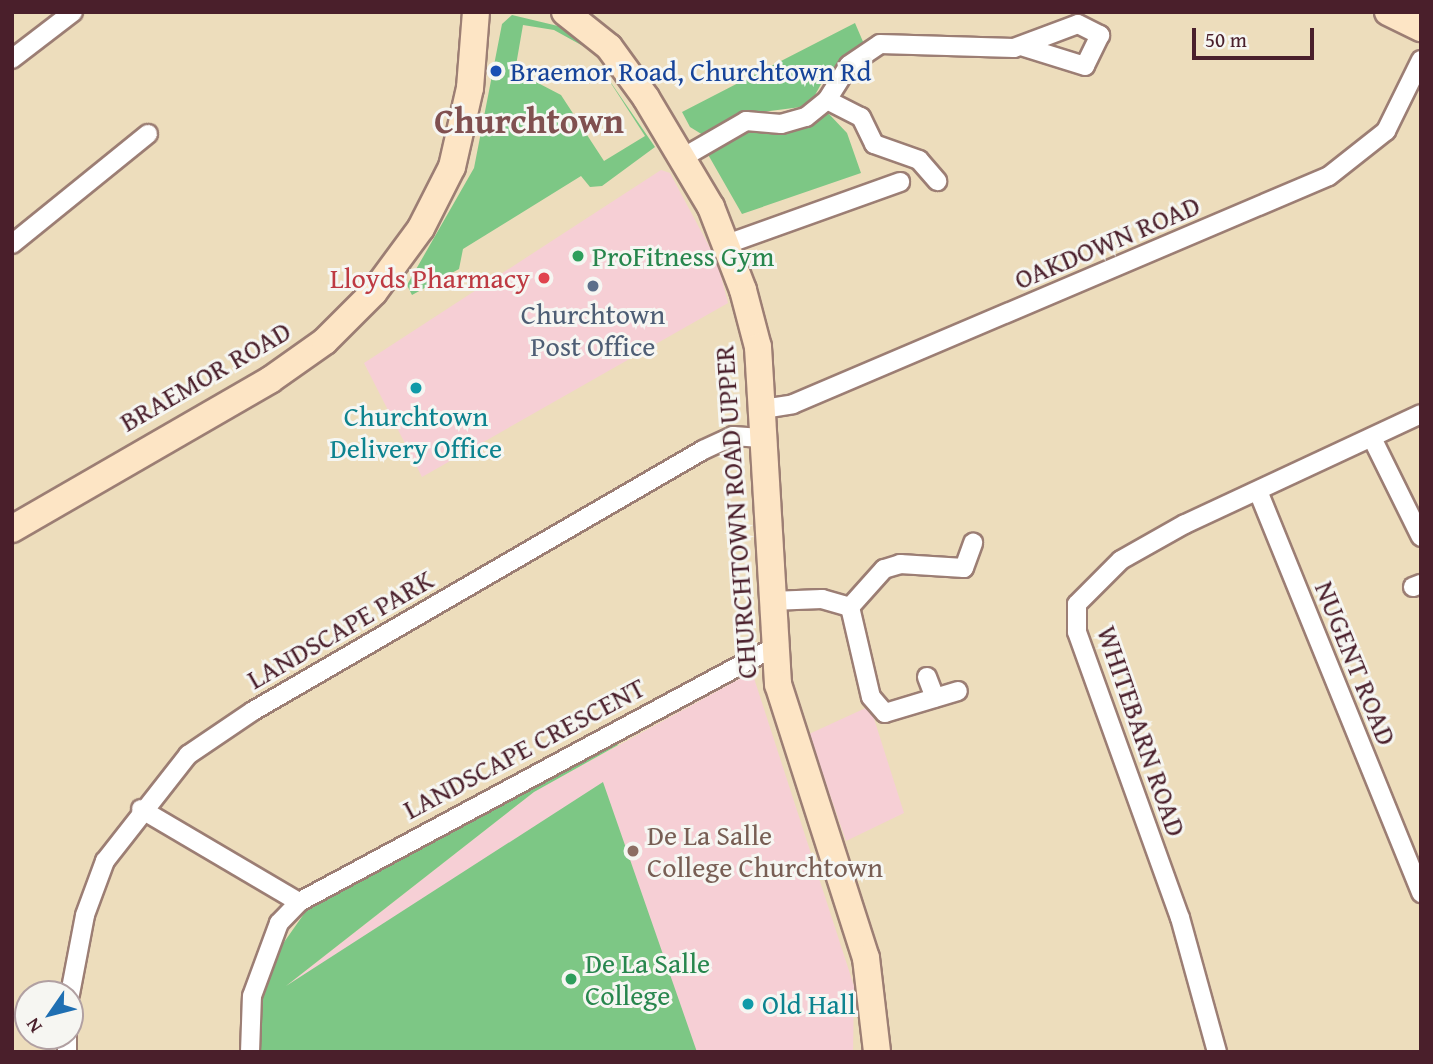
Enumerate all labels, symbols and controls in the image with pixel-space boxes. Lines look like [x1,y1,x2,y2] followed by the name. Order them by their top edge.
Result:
[1195,14,1318,58] scale bar
[1205,24,1247,55] text: 50 m
[510,54,871,88] place label: Braemor Road, Churchtown Rd
[488,63,504,79] marker: Braemor Road, Churchtown Rd
[434,100,624,142] district label: Churchtown
[1009,188,1205,296] street label: OAKDOWN ROAD
[592,239,774,273] place label: ProFitness Gym
[570,248,586,264] marker: ProFitness Gym
[330,261,530,295] place label: Lloyds Pharmacy
[536,270,552,286] marker: Lloyds Pharmacy
[585,278,601,294] marker: Churchtown Post Office
[521,297,665,363] place label: Churchtown Post Office
[114,314,296,438] street label: BRAEMOR ROAD
[707,344,763,680] street label: CHURCHTOWN ROAD UPPER
[408,380,424,396] marker: Churchtown Delivery Office
[330,399,502,465] place label: Churchtown Delivery Office
[241,562,439,696] street label: LANDSCAPE PARK
[1308,576,1404,750] street label: NUGENT ROAD
[1090,621,1194,841] street label: WHITEBARN ROAD
[397,670,651,826] street label: LANDSCAPE CRESCENT
[647,818,883,884] place label: De La Salle College Churchtown
[625,843,641,859] marker: De La Salle College Churchtown
[585,946,710,1012] place label: De La Salle College
[563,971,579,987] marker: De La Salle College
[14,980,84,1050] north arrow
[762,987,856,1021] place label: Old Hall
[740,996,756,1012] marker: Old Hall
[18,1013,49,1039] text: N

